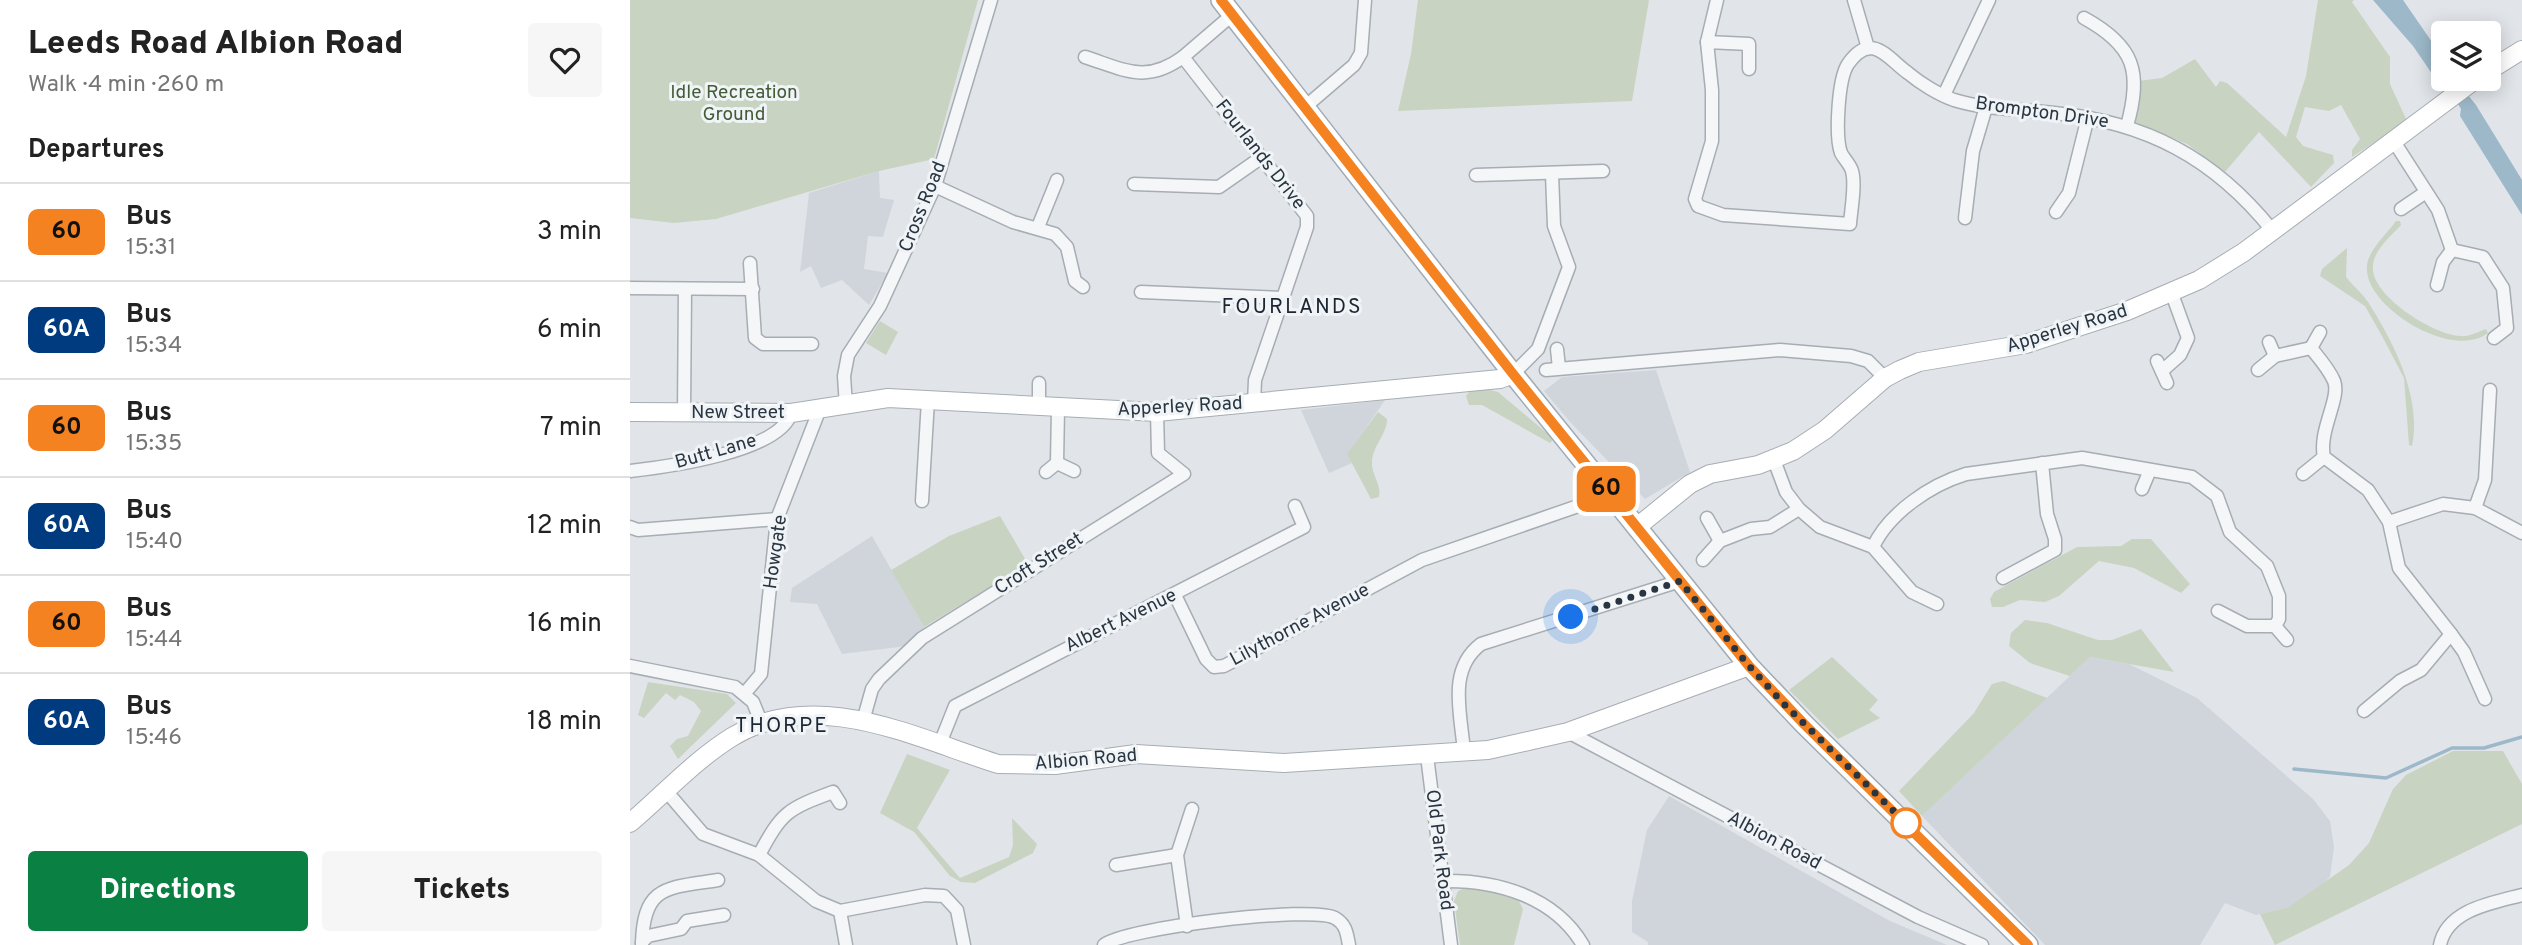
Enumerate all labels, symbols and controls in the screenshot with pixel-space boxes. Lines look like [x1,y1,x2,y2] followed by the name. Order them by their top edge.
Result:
[2431,21,2501,91] map controls
[2431,21,2501,91] button: layers
[528,23,602,97] button: heart
[28,24,403,66] text: Leeds Road Albion Road
[28,71,224,100] text: Walk · 4 min · 260 m
[670,81,798,127] park label: Idle Recreation Ground
[1974,92,2110,134] street label: Brompton Drive
[1210,95,1310,215] street label: Fourlands Drive
[28,134,165,167] text: Departures
[894,158,952,256] street label: Cross Road
[126,201,172,234] text: Bus
[537,216,602,249] text: 3 min
[51,217,82,247] text: 60
[126,234,176,263] text: 15:31
[1221,294,1363,321] district label: FOURLANDS
[126,299,172,332] text: Bus
[2003,299,2131,359] street label: Apperley Road
[537,314,602,347] text: 6 min
[43,315,90,345] text: 60A
[126,332,182,361] text: 15:34
[1117,392,1243,422] street label: Apperley Road
[126,397,172,430] text: Bus
[691,401,785,425] street label: New Street
[540,412,602,445] text: 7 min
[51,413,82,443] text: 60
[672,429,760,475] street label: Butt Lane
[126,430,182,459] text: 15:35
[1574,466,1637,512] line badge: 60
[1591,474,1621,504] text: 60
[126,495,172,528] text: Bus
[527,510,602,543] text: 12 min
[43,511,90,541] text: 60A
[759,513,793,591] street label: Howgate
[990,527,1088,601] street label: Croft Street
[126,528,183,557] text: 15:40
[1226,578,1374,672] street label: Lilythorne Avenue
[1061,584,1181,658] street label: Albert Avenue
[126,593,172,626] text: Bus
[1553,599,1588,634] your location
[527,608,602,641] text: 16 min
[51,609,82,639] text: 60
[126,626,183,655] text: 15:44
[126,691,172,724] text: Bus
[527,706,602,739] text: 18 min
[43,707,90,737] text: 60A
[735,713,829,740] district label: THORPE
[126,724,182,753] text: 15:46
[1034,744,1138,776] street label: Albion Road
[1420,788,1458,912] street label: Old Park Road
[1723,806,1825,876] street label: Albion Road
[1891,808,1921,838] unlabelled marker
[28,851,308,931] button: Directions
[322,851,602,931] button: Tickets

